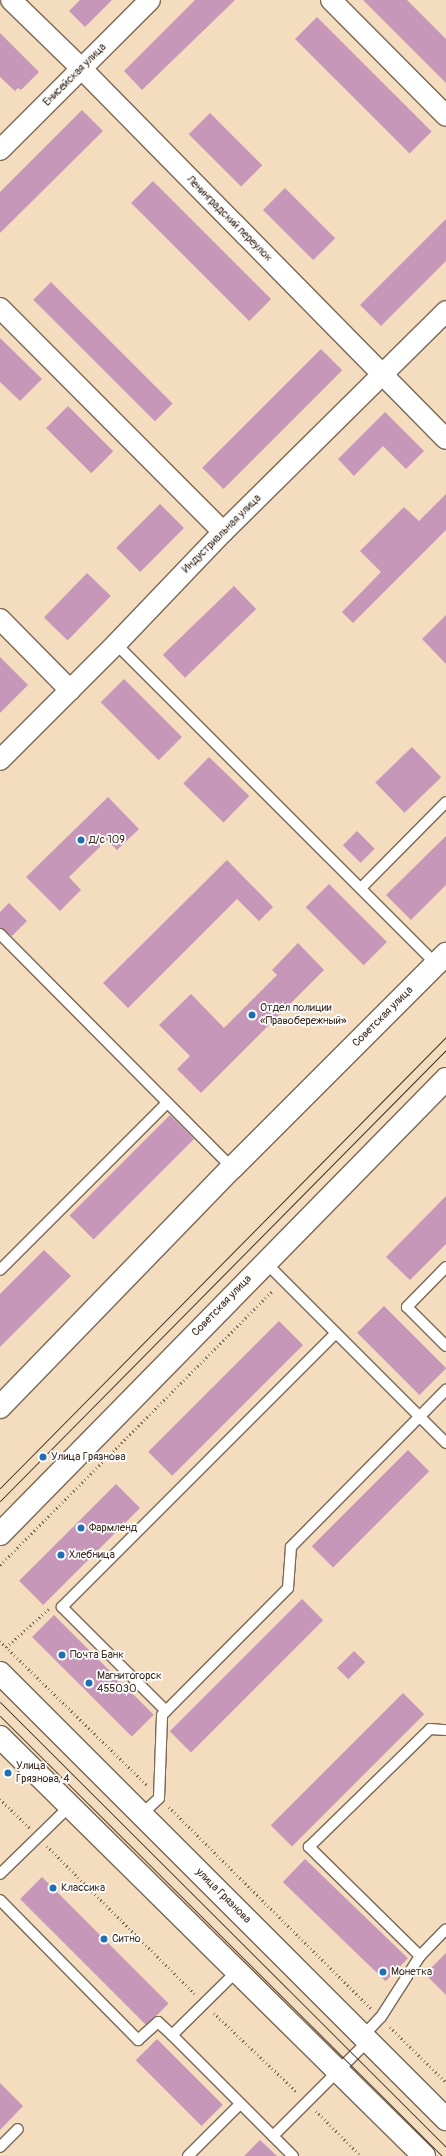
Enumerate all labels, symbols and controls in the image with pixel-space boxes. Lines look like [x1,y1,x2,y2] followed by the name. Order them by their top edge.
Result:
[41,41,109,109] street label: Енисейская улица
[183,173,275,265] street label: Ленинградский переулок
[180,492,264,576] street label: Индустриальная улица
[89,833,125,847] place label: Д/с 109
[76,835,86,845] marker: Д/с 109
[350,984,416,1050] street label: Советская улица
[260,1002,347,1028] place label: Отдел полиции «Правобережный»
[247,1010,257,1020] marker: Отдел полиции «Правобережный»
[189,1273,255,1339] street label: Советская улица
[51,1450,126,1464] place label: Улица Грязнова
[38,1452,48,1462] marker: Улица Грязнова
[89,1521,137,1535] place label: Фармленд
[76,1523,86,1533] marker: Фармленд
[69,1548,115,1562] place label: Хлебница
[56,1550,66,1560] marker: Хлебница
[70,1648,124,1662] place label: Почта Банк
[57,1650,67,1660] marker: Почта Банк
[97,1670,162,1696] place label: Магнитогорск 455030
[84,1678,94,1688] marker: Магнитогорск 455030
[16,1760,70,1786] place label: Улица Грязнова, 4
[3,1768,13,1778] marker: Улица Грязнова, 4
[193,1866,253,1926] street label: улица Грязнова
[61,1881,105,1895] place label: Классика
[48,1883,58,1893] marker: Классика
[112,1932,141,1946] place label: Ситно
[99,1934,109,1944] marker: Ситно
[391,1965,432,1979] place label: Монетка
[378,1967,388,1977] marker: Монетка

